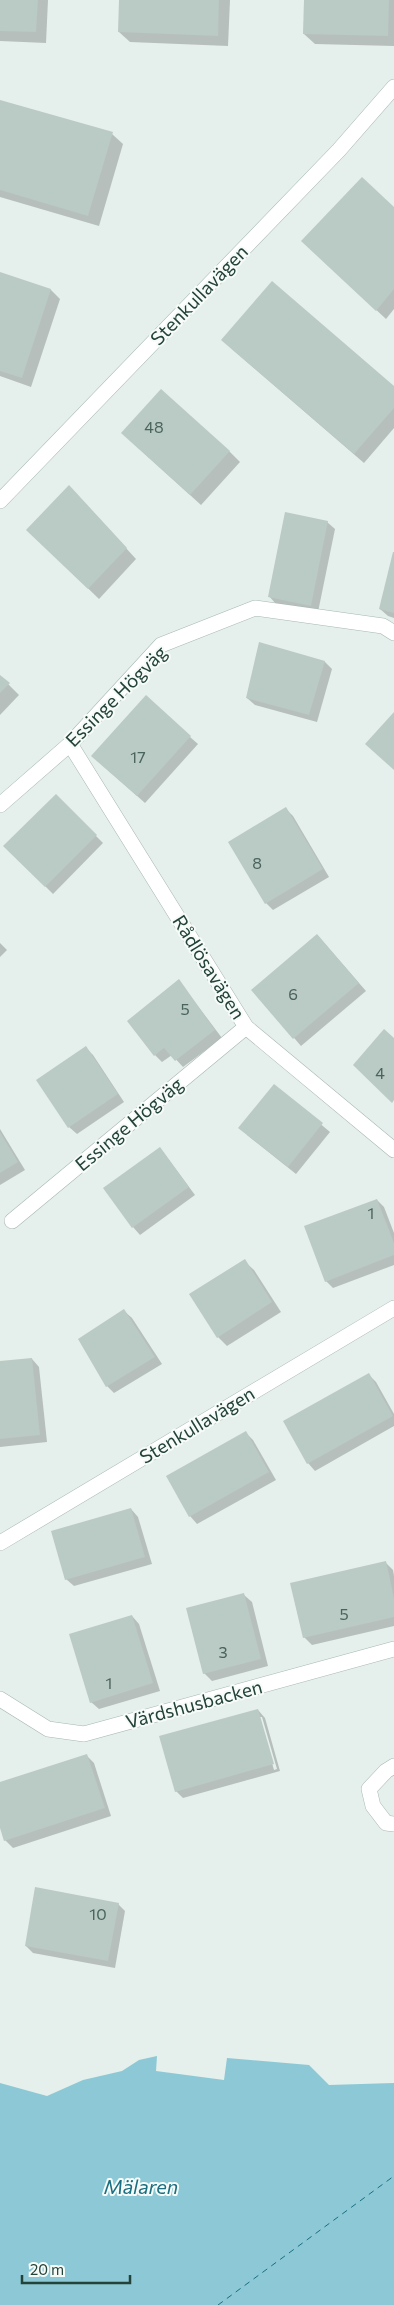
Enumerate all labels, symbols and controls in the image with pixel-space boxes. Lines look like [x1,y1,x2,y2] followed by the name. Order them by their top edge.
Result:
[145,240,252,349] street label: Stenkullavägen
[144,417,164,436] house number: 48
[60,640,171,751] street label: Essinge Högväg
[130,747,146,766] house number: 17
[252,853,262,872] house number: 8
[168,910,251,1023] street label: Rådlösavägen
[288,984,298,1003] house number: 6
[180,999,190,1018] house number: 5
[375,1063,385,1082] house number: 4
[70,1072,187,1175] street label: Essinge Högväg
[368,1203,374,1222] house number: 1
[135,1381,258,1468] street label: Stenkullavägen
[339,1604,349,1623] house number: 5
[218,1642,228,1661] house number: 3
[106,1673,112,1692] house number: 1
[123,1674,265,1733] street label: Värdshusbacken
[89,1904,107,1923] house number: 10
[104,2174,178,2198] water label: Mälaren
[22,2252,130,2284] scale bar
[30,2260,64,2278] text: 20 m

